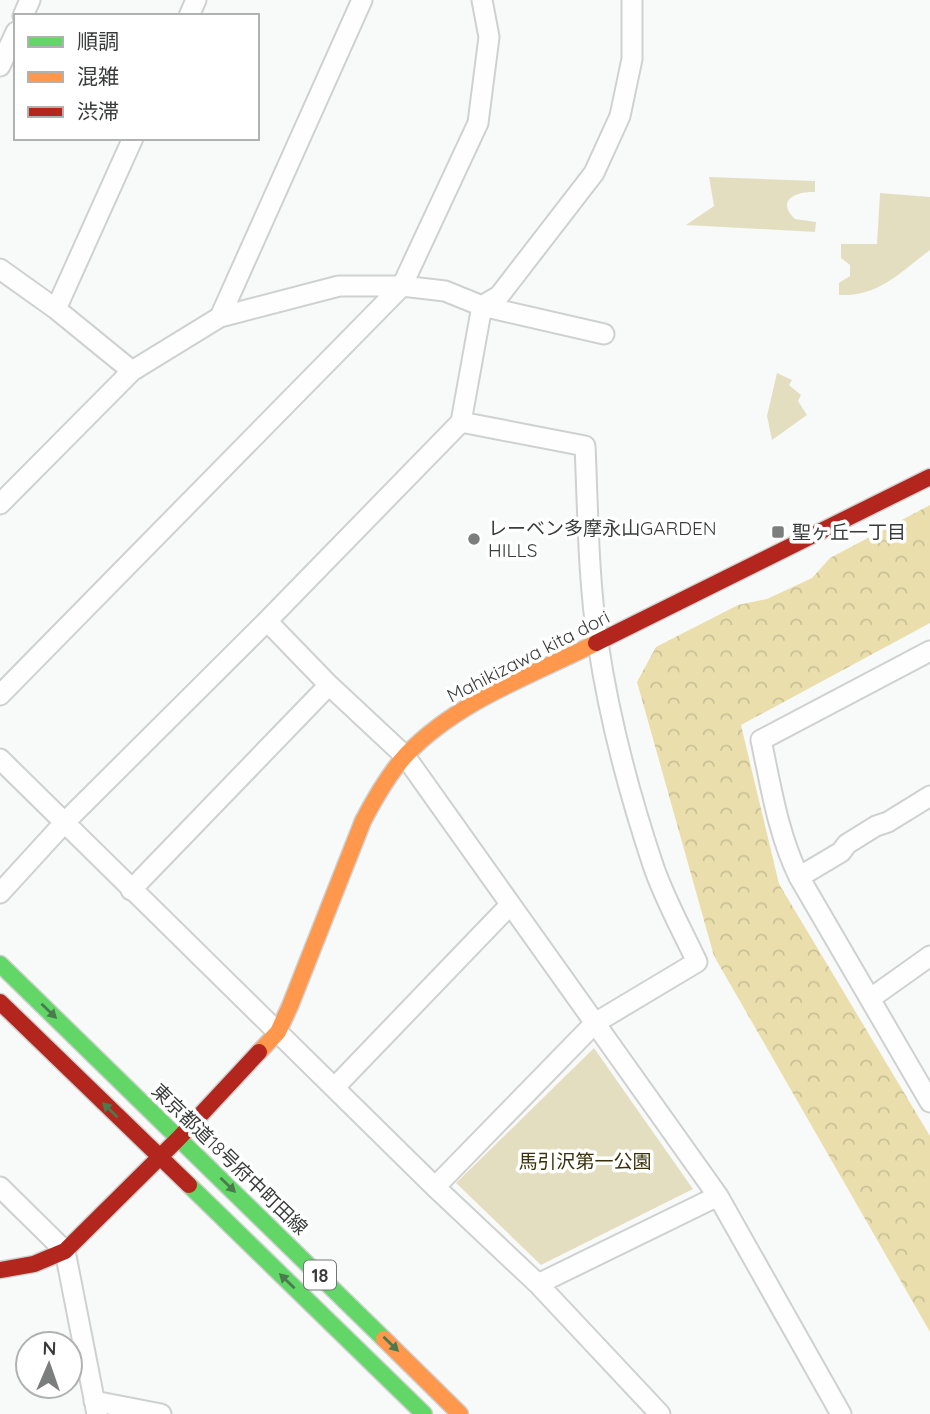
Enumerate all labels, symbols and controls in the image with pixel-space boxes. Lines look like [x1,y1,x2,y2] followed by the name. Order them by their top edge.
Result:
[14,14,259,140] legend
[77,28,119,54] text: 順調
[77,63,119,89] text: 混雑
[77,98,119,124] text: 渋滞
[488,516,717,562] place label: レーベン多摩永山GARDEN HILLS
[792,520,906,544] place label: 聖ヶ丘一丁目
[770,524,786,540] marker: 聖ヶ丘一丁目
[466,531,482,547] marker: レーベン多摩永山GARDEN HILLS
[443,605,613,707] street label: Mahikizawa kita dori
[40,1003,57,1019] one-way arrow
[147,1078,313,1240] street label: 東京都道18号府中町田線
[102,1101,119,1118] one-way arrow
[518,1149,652,1173] park label: 馬引沢第一公園
[219,1177,236,1193] one-way arrow
[304,1260,336,1290] road number: 18
[279,1274,296,1290] one-way arrow
[14,1330,84,1400] north arrow
[42,1336,57,1360] text: N
[382,1336,399,1353] one-way arrow

